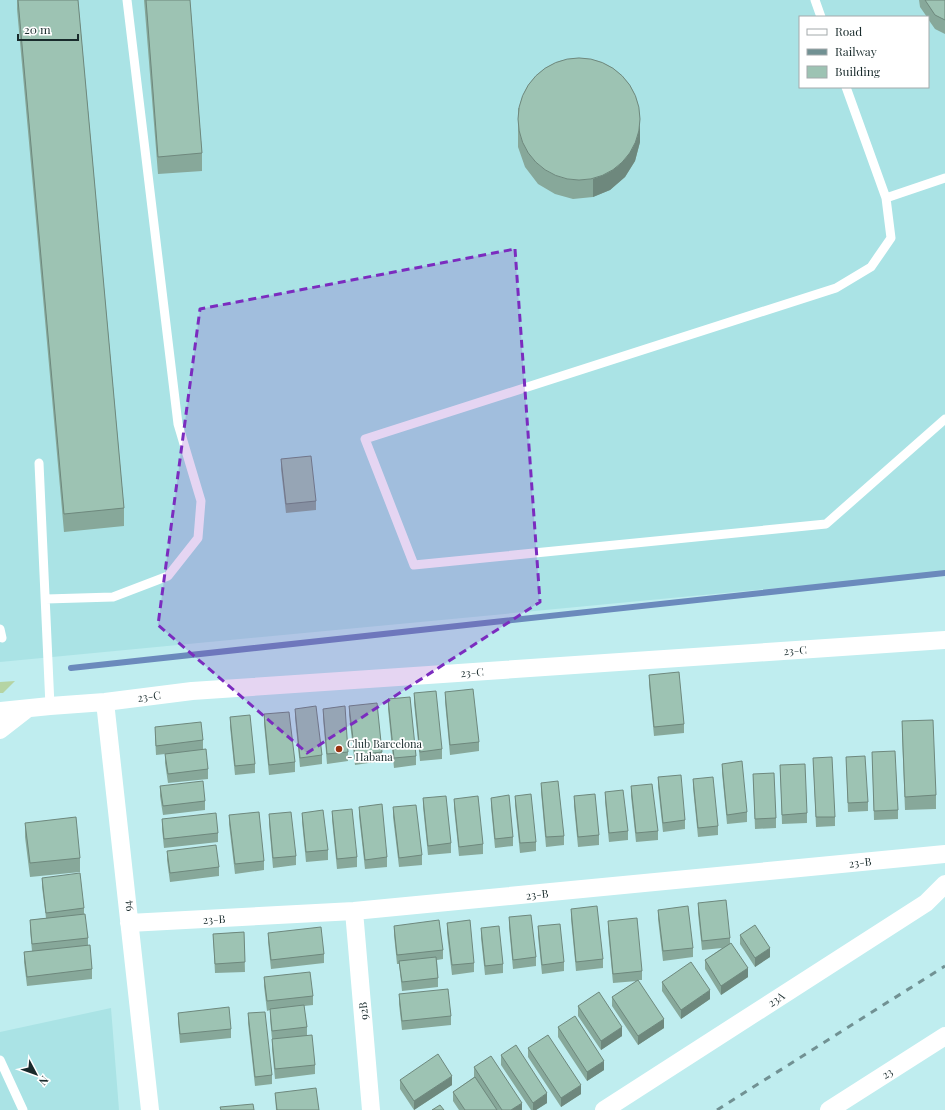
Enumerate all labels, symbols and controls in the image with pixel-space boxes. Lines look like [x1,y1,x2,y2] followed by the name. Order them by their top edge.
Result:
[18,16,78,42] scale bar
[799,16,929,88] legend
[24,21,51,37] text: 20 m
[835,23,862,39] text: Road
[835,43,877,59] text: Railway
[835,63,881,79] text: Building
[783,642,807,658] street label: 23-C
[460,664,484,680] street label: 23-C
[136,687,162,705] street label: 23-C
[347,736,423,764] place label: Club Barcelona - Habana
[334,744,344,754] marker: Club Barcelona - Habana
[848,853,872,871] street label: 23-B
[525,885,549,903] street label: 23-B
[119,899,135,912] street label: 94
[202,911,226,927] street label: 23-B
[765,988,787,1010] street label: 23A
[355,1001,371,1020] street label: 92B
[16,1054,56,1094] north arrow
[879,1064,895,1082] street label: 23
[36,1073,52,1089] text: N

